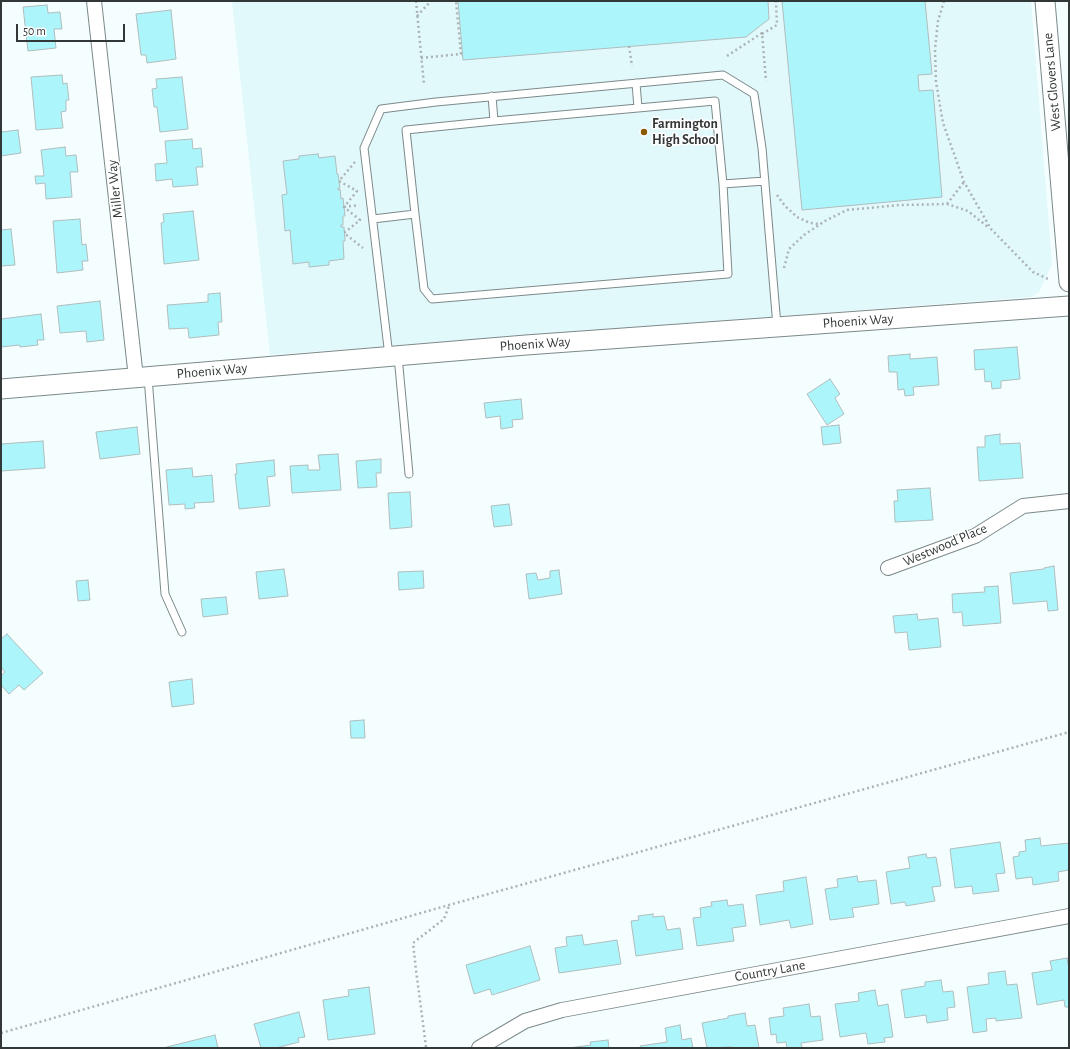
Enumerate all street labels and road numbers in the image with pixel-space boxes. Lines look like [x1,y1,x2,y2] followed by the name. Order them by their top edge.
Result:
[1039,32,1065,132] street label: West Glovers Lane
[104,159,126,219] street label: Miller Way
[822,310,894,332] street label: Phoenix Way
[499,333,571,355] street label: Phoenix Way
[176,360,248,382] street label: Phoenix Way
[900,520,990,570] street label: Westwood Place
[733,957,807,985] street label: Country Lane

